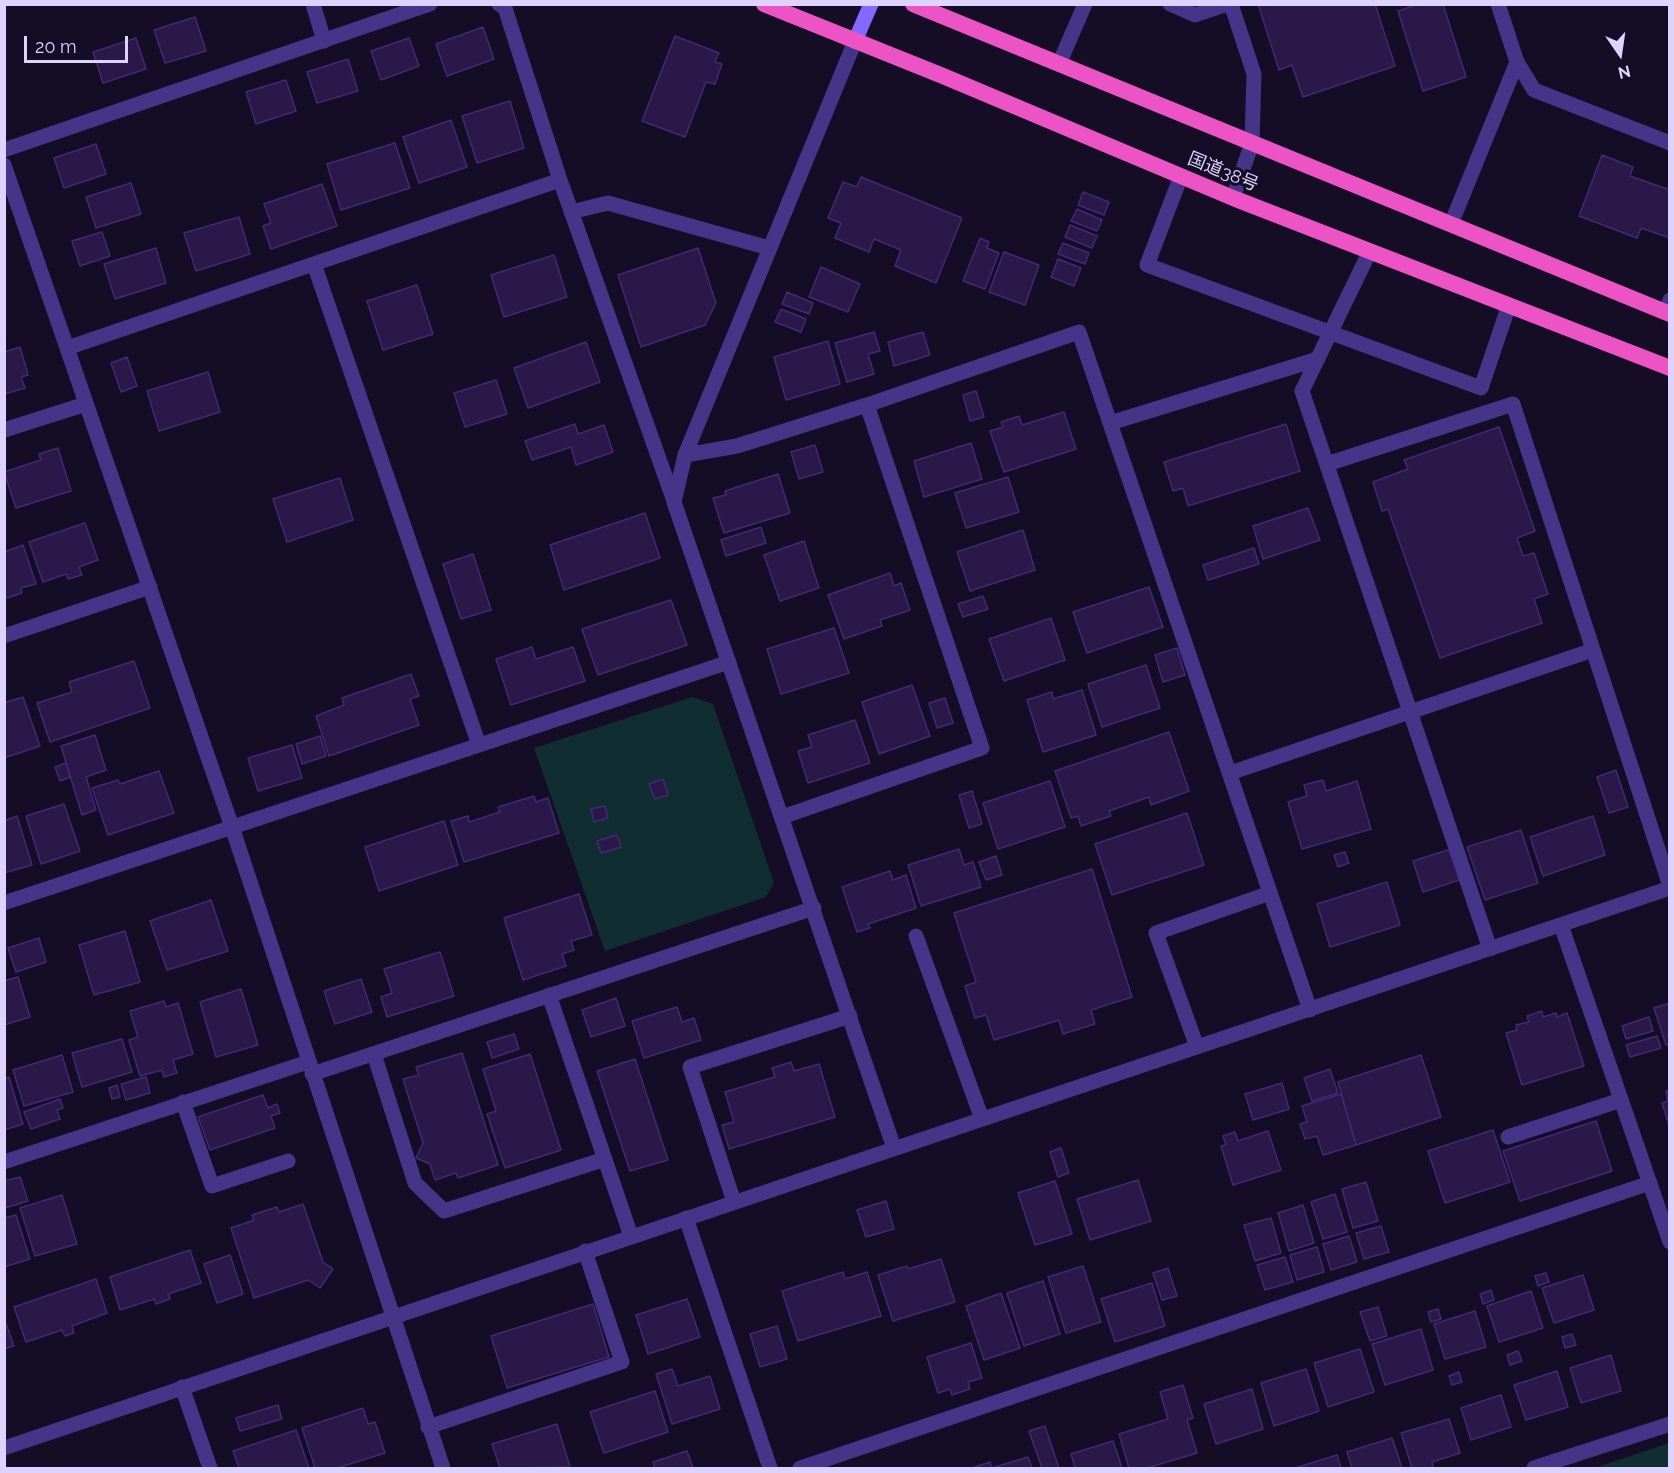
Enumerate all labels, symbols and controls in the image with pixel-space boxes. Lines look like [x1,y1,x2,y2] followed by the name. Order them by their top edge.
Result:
[27,24,130,62] scale bar
[1590,24,1650,84] north arrow
[35,36,77,57] text: 20 m
[1616,61,1632,83] text: N
[1185,148,1261,196] street label: 国道38号

